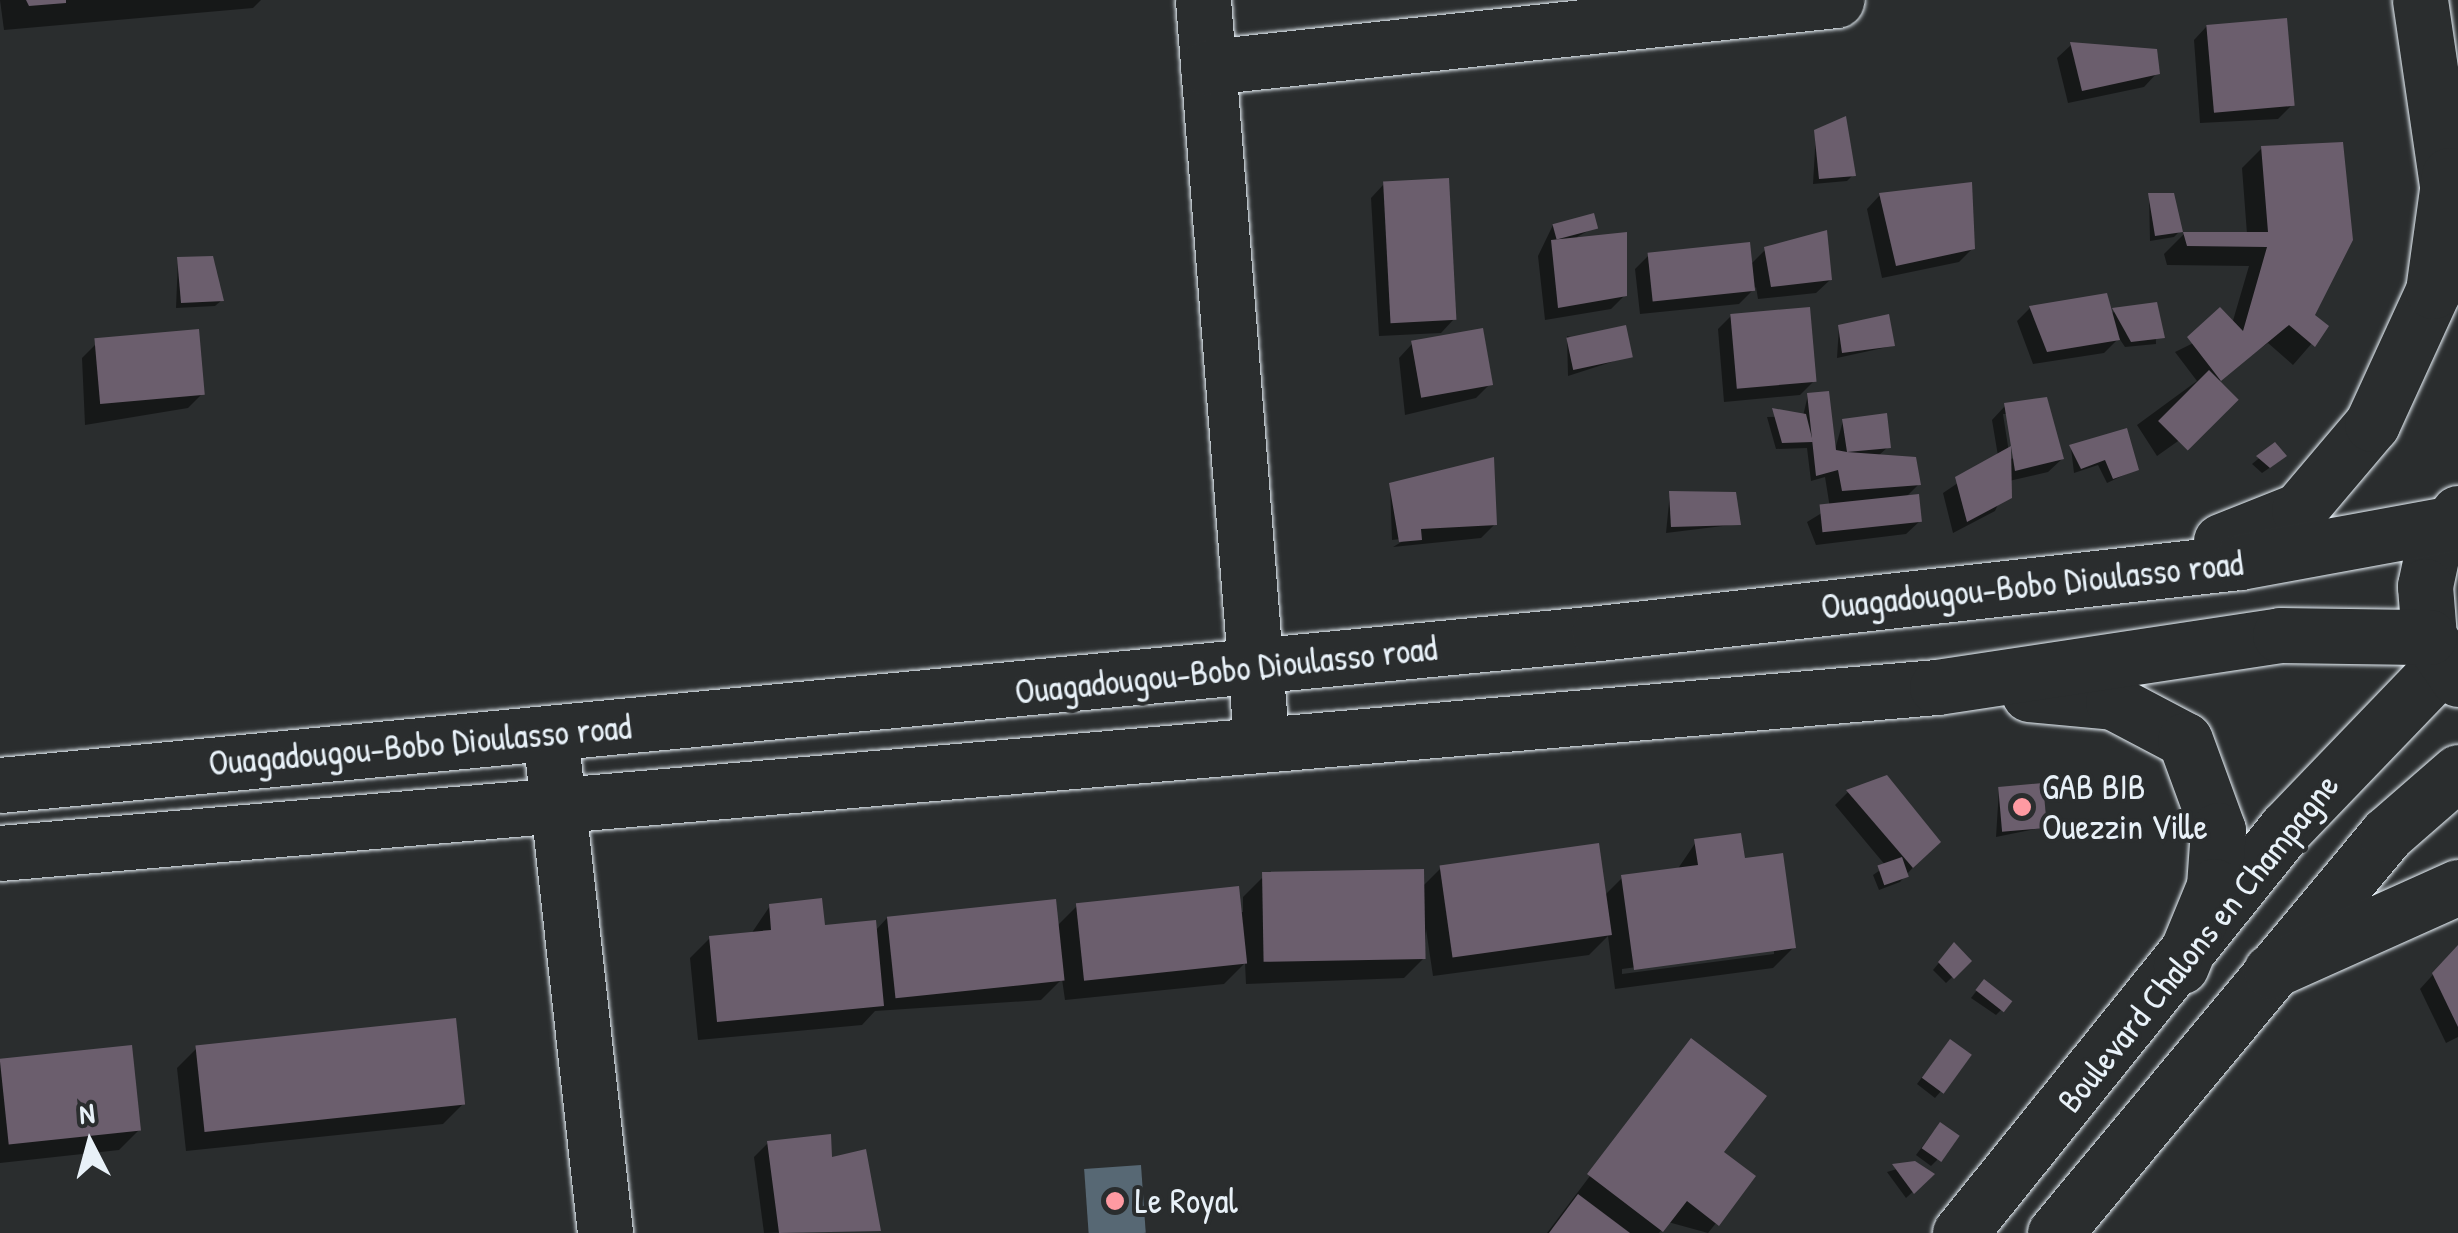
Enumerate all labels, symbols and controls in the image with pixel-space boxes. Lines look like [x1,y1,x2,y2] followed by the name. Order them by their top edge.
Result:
[1819,542,2245,628] street label: Ouagadougou-Bobo Dioulasso road
[1013,627,1439,713] street label: Ouagadougou-Bobo Dioulasso road
[207,706,633,784] street label: Ouagadougou-Bobo Dioulasso road
[2048,765,2348,1121] street label: Boulevard Chalons en Champagne
[2042,766,2208,848] place label: GAB BIB Ouezzin Ville
[2011,796,2033,818] marker: GAB BIB Ouezzin Ville
[40,1093,140,1193] north arrow
[77,1093,96,1133] text: N
[1135,1180,1238,1222] place label: Le Royal
[1104,1190,1126,1212] marker: Le Royal

